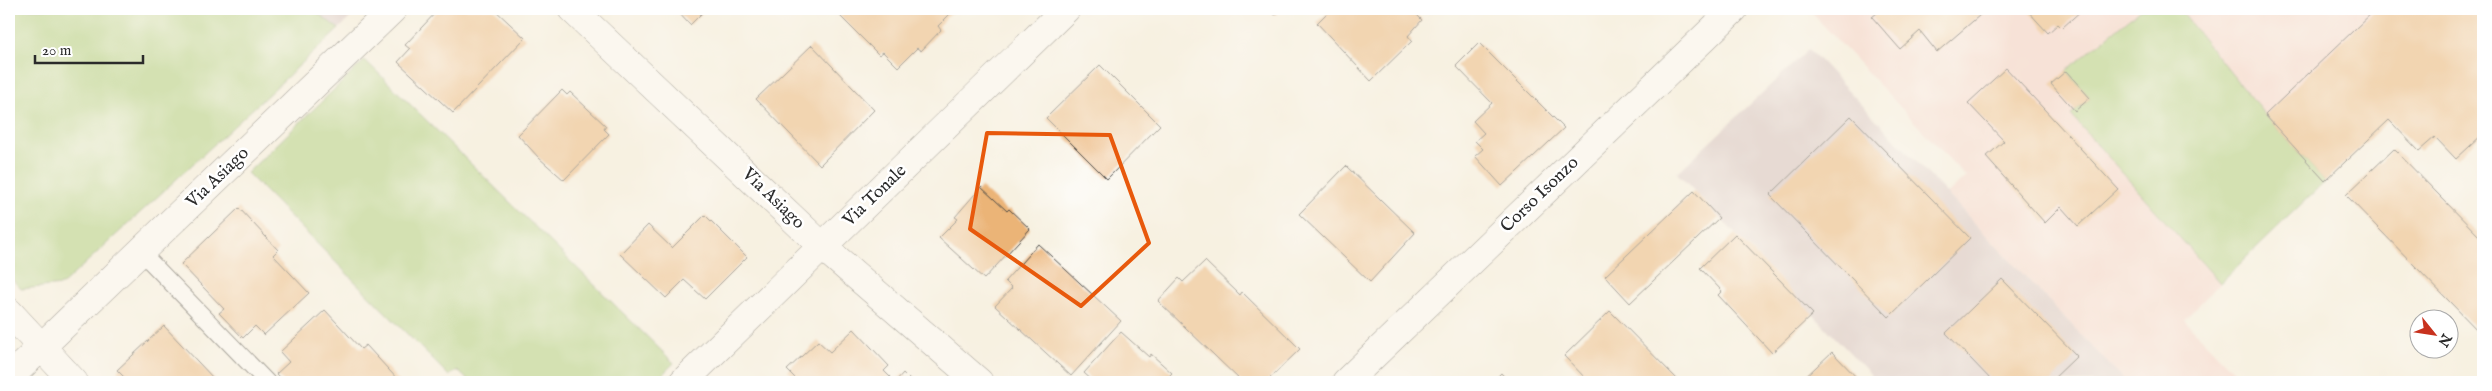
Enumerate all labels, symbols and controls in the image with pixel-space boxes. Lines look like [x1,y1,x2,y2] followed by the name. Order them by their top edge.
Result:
[35,32,142,64] scale bar
[42,41,72,60] text: 20 m
[181,142,255,214] street label: Via Asiago
[1496,152,1584,238] street label: Corso Isonzo
[838,160,912,233] street label: Via Tonale
[736,163,810,235] street label: Via Asiago
[2410,308,2460,358] north arrow
[2434,329,2456,350] text: N

